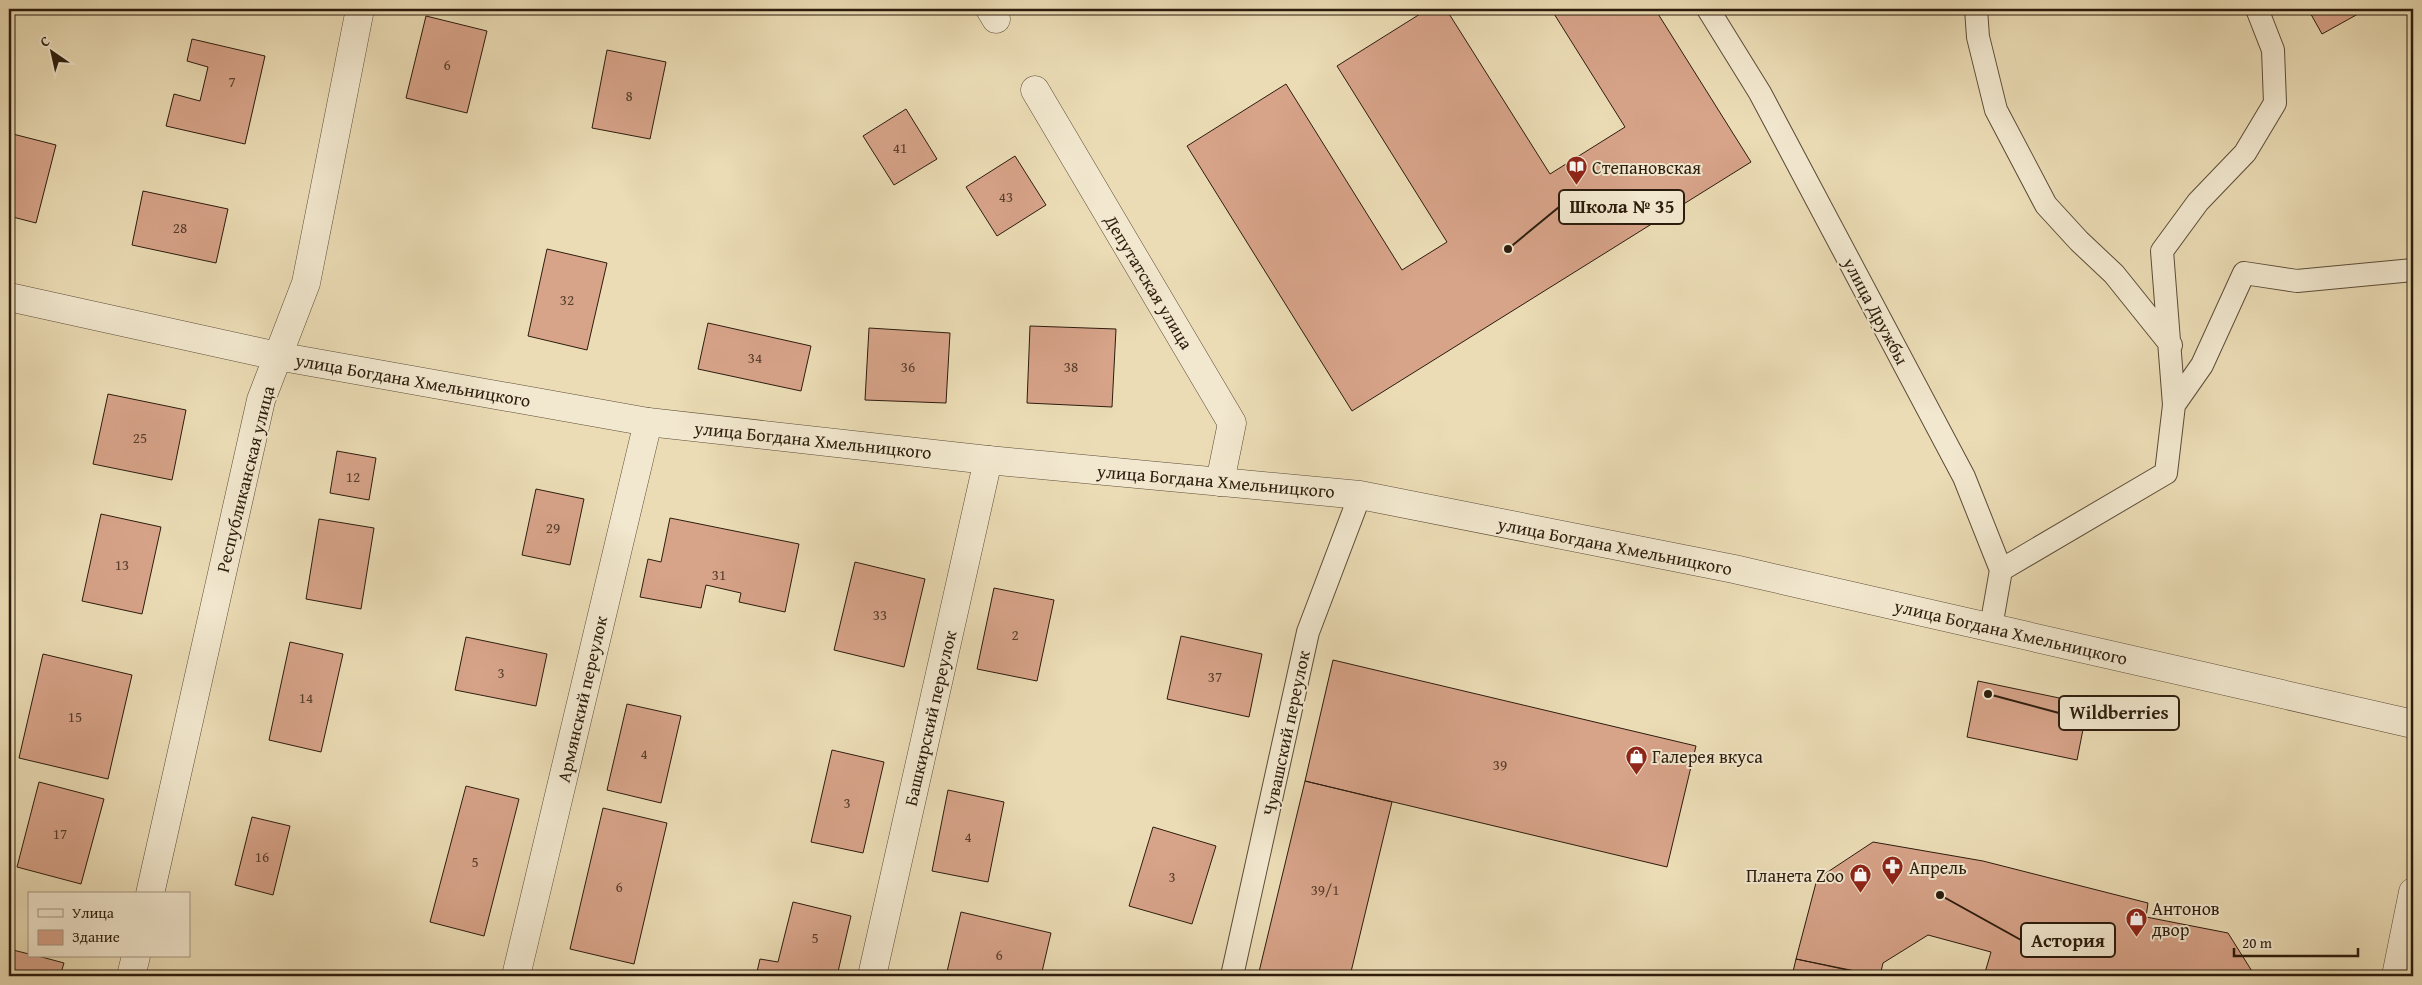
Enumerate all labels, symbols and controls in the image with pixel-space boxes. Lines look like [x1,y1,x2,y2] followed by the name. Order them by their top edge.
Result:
[28,28,78,78] north arrow
[36,31,54,52] text: С
[443,54,451,75] house number: 6
[228,71,236,92] house number: 7
[625,85,633,106] house number: 8
[893,137,907,158] house number: 41
[1592,154,1701,181] place label: Степановская
[1564,155,1588,186] library icon: Степановская
[999,186,1013,207] house number: 43
[1559,190,1684,224] callout: Школа № 35
[1569,192,1675,220] text: Школа № 35
[1098,209,1200,355] street label: Депутатская улица
[173,217,187,238] house number: 28
[1836,252,1916,370] street label: улица Дружбы
[560,289,574,310] house number: 32
[292,346,533,414] street label: улица Богдана Хмельницкого
[748,347,762,368] house number: 34
[901,356,915,377] house number: 36
[1064,356,1078,377] house number: 38
[209,383,281,575] street label: Республиканская улица
[692,414,933,466] street label: улица Богдана Хмельницкого
[133,427,147,448] house number: 25
[1095,457,1336,505] street label: улица Богдана Хмельницкого
[346,466,360,487] house number: 12
[1494,510,1735,582] street label: улица Богдана Хмельницкого
[546,517,560,538] house number: 29
[115,554,129,575] house number: 13
[712,564,726,585] house number: 31
[1891,592,2130,672] street label: улица Богдана Хмельницкого
[873,604,887,625] house number: 33
[550,612,614,785] street label: Армянский переулок
[1011,624,1019,645] house number: 2
[897,627,963,808] street label: Башкирский переулок
[1255,647,1317,818] street label: Чувашский переулок
[497,662,505,683] house number: 3
[1208,666,1222,687] house number: 37
[299,687,313,708] house number: 14
[2059,696,2179,730] callout: Wildberries
[2069,698,2169,726] text: Wildberries
[68,706,82,727] house number: 15
[640,743,648,764] house number: 4
[1652,743,1763,770] place label: Галерея вкуса
[1624,744,1648,775] shop icon: Галерея вкуса
[1493,754,1507,775] house number: 39
[843,792,851,813] house number: 3
[53,823,67,844] house number: 17
[964,826,972,847] house number: 4
[255,846,269,867] house number: 16
[471,851,479,872] house number: 5
[1909,854,1967,881] place label: Апрель
[1881,855,1905,886] pharmacy icon: Апрель
[1746,862,1844,889] place label: Планета Zoo
[1848,863,1872,894] shop icon: Планета Zoo
[1168,866,1176,887] house number: 3
[615,876,623,897] house number: 6
[1311,879,1339,900] house number: 39/1
[28,892,190,958] legend
[2152,895,2220,943] place label: Антонов двор
[72,902,115,923] text: Улица
[2124,906,2148,937] shop icon: Антонов двор
[2021,923,2115,957] callout: Астория
[2234,925,2358,957] scale bar
[72,926,120,947] text: Здание
[2031,926,2105,954] text: Астория
[811,927,819,948] house number: 5
[2242,932,2273,953] text: 20 m
[995,944,1003,965] house number: 6

